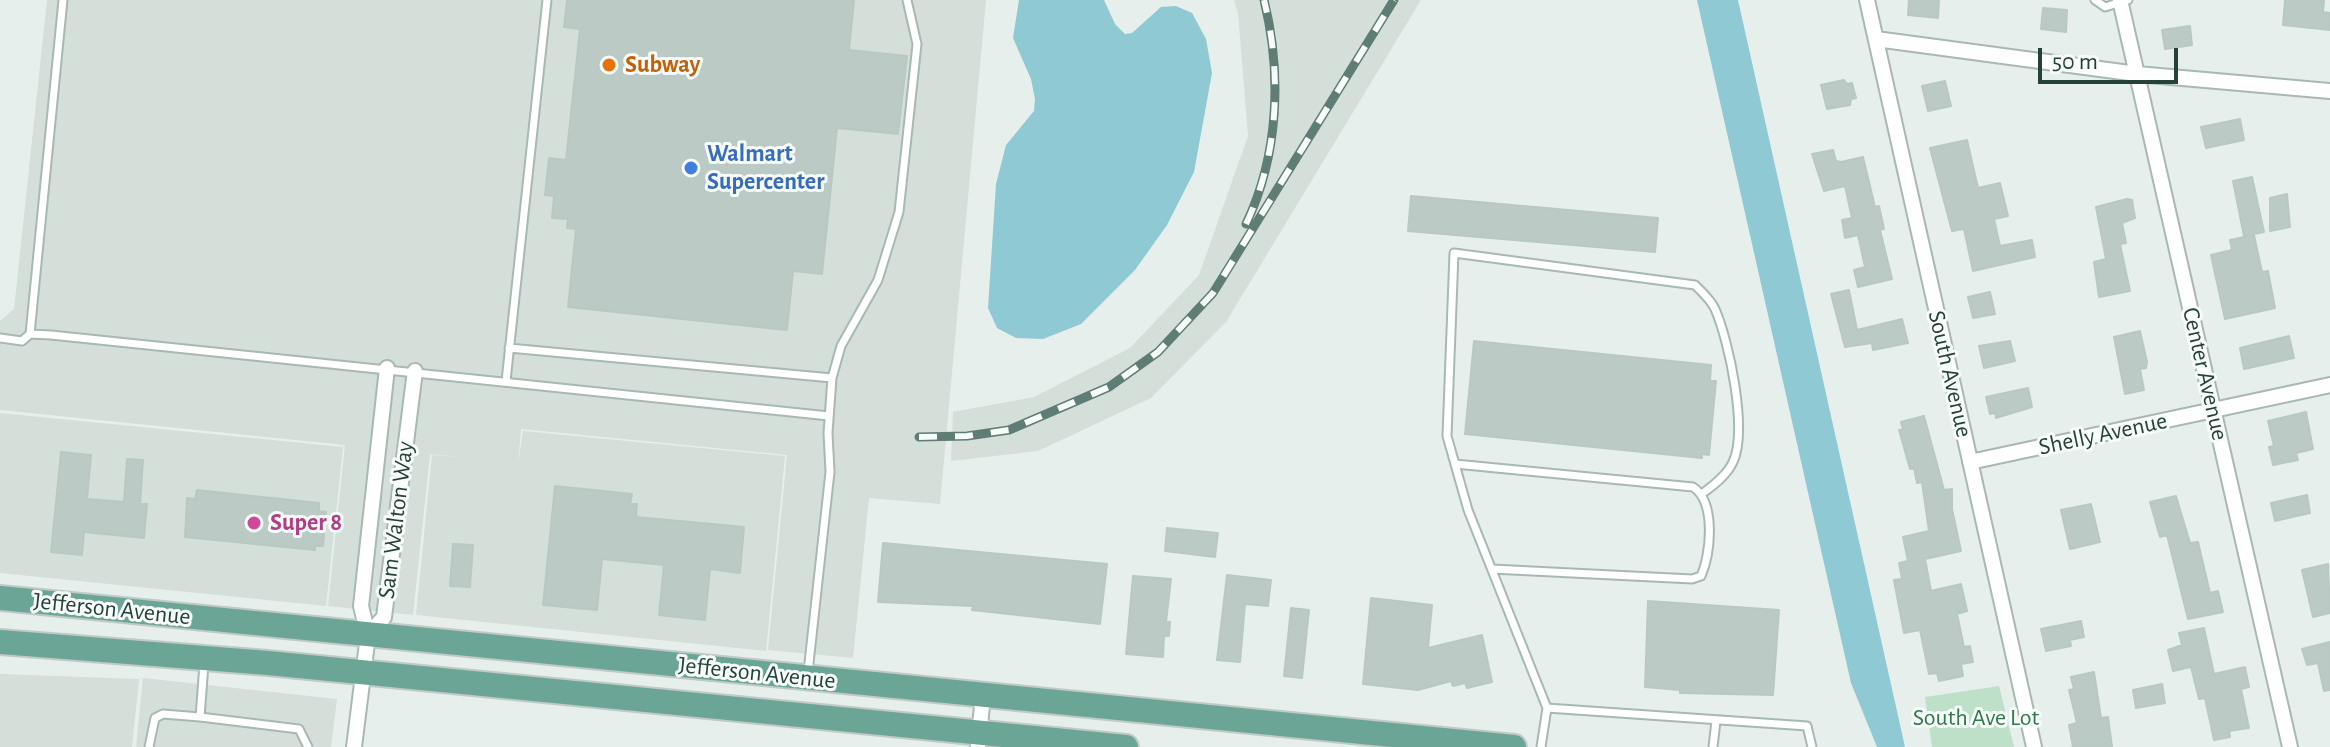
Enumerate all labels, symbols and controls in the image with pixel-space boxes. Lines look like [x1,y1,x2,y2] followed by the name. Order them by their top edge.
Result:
[2042,32,2182,82] scale bar
[2052,50,2098,74] text: 50 m
[625,51,700,79] place label: Subway
[600,56,618,74] marker: Subway
[707,140,824,196] place label: Walmart Supercenter
[682,159,700,177] marker: Walmart Supercenter
[2176,305,2234,443] street label: Center Avenue
[1921,308,1979,440] street label: South Avenue
[2036,406,2170,462] street label: Shelly Avenue
[372,440,420,600] street label: Sam Walton Way
[270,509,342,537] place label: Super 8
[245,514,263,532] marker: Super 8
[32,586,192,632] street label: Jefferson Avenue
[677,650,837,696] street label: Jefferson Avenue
[1913,704,2039,732] park label: South Ave Lot

